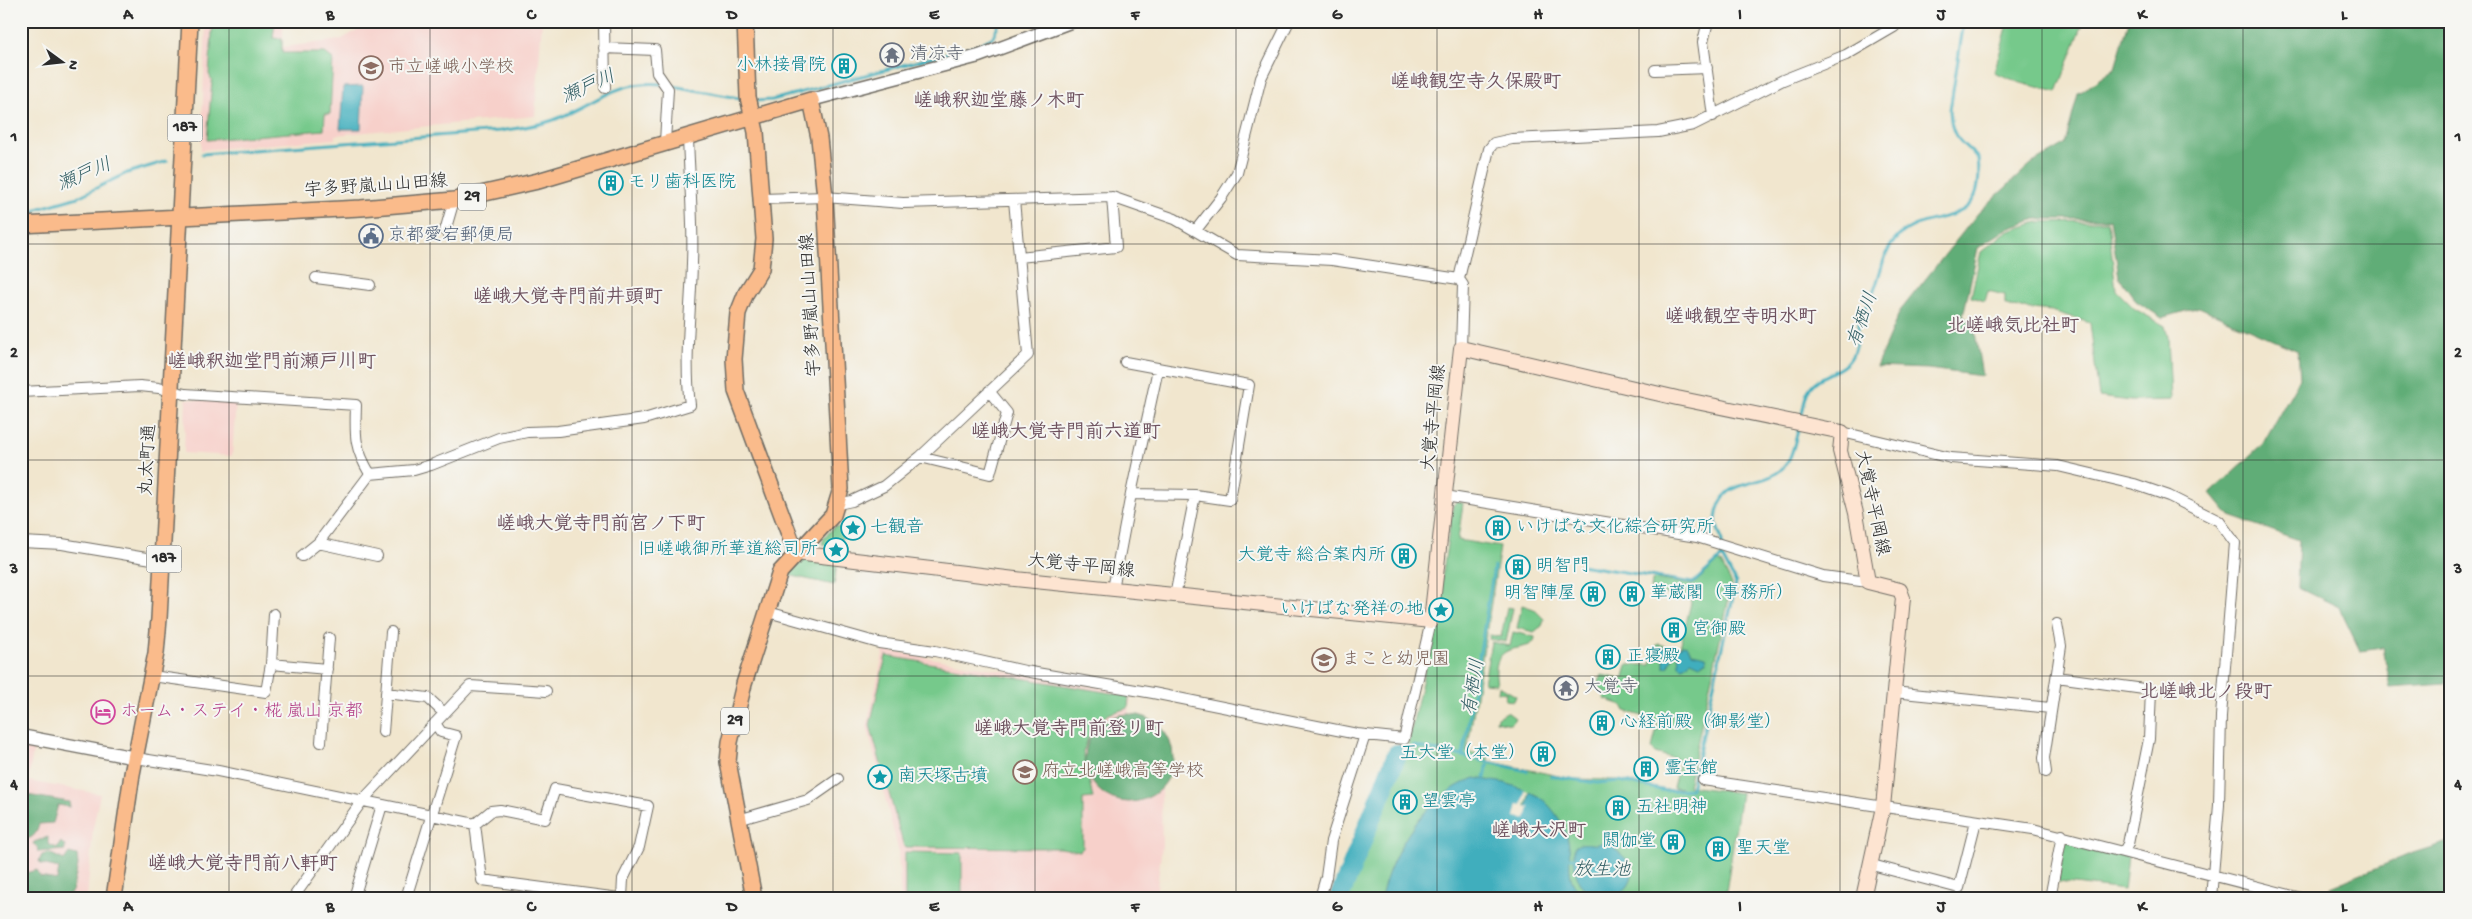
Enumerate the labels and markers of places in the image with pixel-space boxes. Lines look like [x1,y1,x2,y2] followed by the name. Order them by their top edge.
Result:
[879,42,905,68] temple icon: 清凉寺
[910,44,964,66] place label: 清凉寺
[831,53,857,79] building icon: 小林接骨院
[358,55,384,81] school or university icon: 市立嵯峨小学校
[736,55,826,77] place label: 小林接骨院
[388,57,514,79] place label: 市立嵯峨小学校
[598,170,624,196] building icon: モリ歯科医院
[628,172,736,194] place label: モリ歯科医院
[358,223,384,249] public building icon: 京都愛宕郵便局
[388,225,514,247] place label: 京都愛宕郵便局
[840,515,866,541] place icon: 七観音
[1485,515,1511,541] building icon: いけばな文化綜合研究所
[870,517,924,539] place label: 七観音
[1516,517,1714,539] place label: いけばな文化綜合研究所
[823,537,849,563] place icon: 旧嵯峨御所華道総司所
[638,539,818,561] place label: 旧嵯峨御所華道総司所
[1391,543,1417,569] building icon: 大覚寺 総合案内所
[1238,545,1386,567] place label: 大覚寺 総合案内所
[1505,554,1531,580] building icon: 明智門
[1536,556,1590,578] place label: 明智門
[1580,581,1606,607] building icon: 明智陣屋
[1619,581,1645,607] building icon: 華蔵閣（事務所）
[1650,582,1794,605] place label: 華蔵閣（事務所）
[1504,583,1576,605] place label: 明智陣屋
[1428,597,1454,623] place icon: いけばな発祥の地
[1280,599,1424,621] place label: いけばな発祥の地
[1661,617,1687,643] building icon: 宮御殿
[1692,619,1746,641] place label: 宮御殿
[1595,644,1621,670] building icon: 正寝殿
[1626,646,1680,668] place label: 正寝殿
[1311,647,1337,673] school or university icon: まこと幼児園
[1342,649,1450,671] place label: まこと幼児園
[1553,675,1579,701] temple icon: 大覚寺
[1584,677,1638,699] place label: 大覚寺
[90,699,116,725] hotel icon: ホーム・ステイ・椛 嵐山 京都
[120,701,363,723] place label: ホーム・ステイ・椛 嵐山 京都
[1589,710,1615,736] building icon: 心経前殿（御影堂）
[1620,711,1782,734] place label: 心経前殿（御影堂）
[1530,741,1556,767] building icon: 五大堂（本堂）
[1400,742,1526,765] place label: 五大堂（本堂）
[1633,756,1659,782] building icon: 霊宝館
[1664,758,1718,780] place label: 霊宝館
[1012,759,1038,785] school or university icon: 府立北嵯峨高等学校
[1042,761,1204,783] place label: 府立北嵯峨高等学校
[867,764,893,790] place icon: 南天塚古墳
[898,766,988,788] place label: 南天塚古墳
[1392,789,1418,815] building icon: 望雲亭
[1422,791,1476,813] place label: 望雲亭
[1605,795,1631,821] building icon: 五社明神
[1636,797,1708,819] place label: 五社明神
[1660,829,1686,855] building icon: 閼伽堂
[1602,831,1656,853] place label: 閼伽堂
[1705,836,1731,862] building icon: 聖天堂
[1736,838,1790,860] place label: 聖天堂

